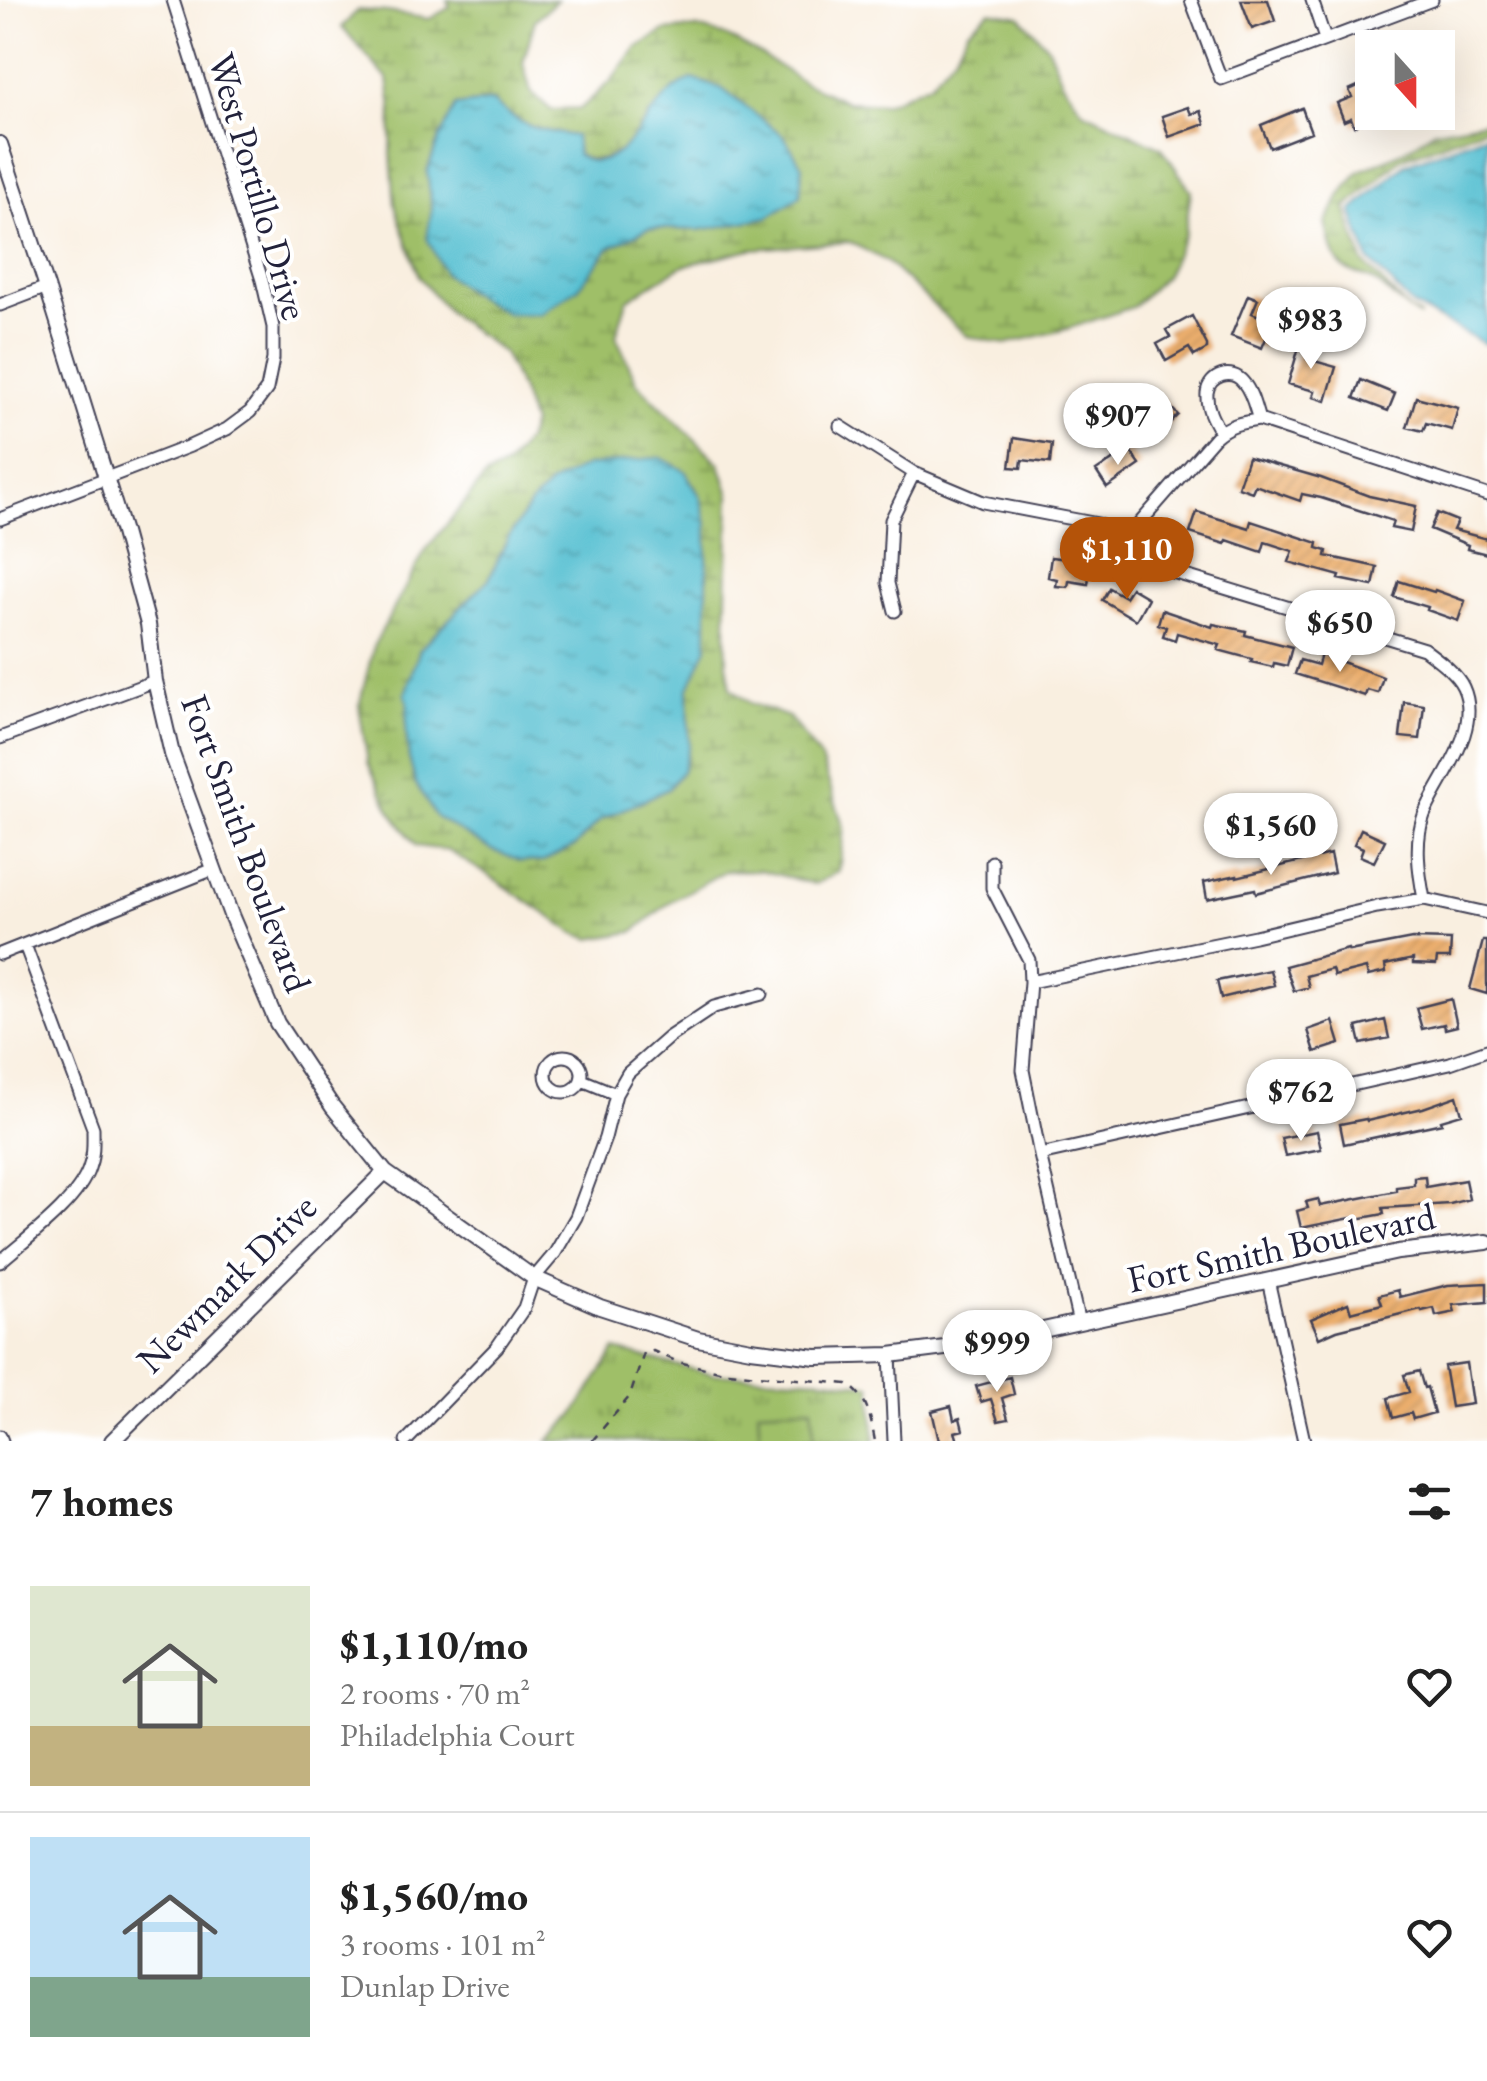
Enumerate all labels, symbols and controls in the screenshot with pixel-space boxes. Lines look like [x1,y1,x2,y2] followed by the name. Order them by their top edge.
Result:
[1355,30,1455,130] north arrow
[1355,30,1455,130] map controls
[198,47,320,325] street label: West Portillo Drive
[1252,287,1370,372] pin: $983
[1278,298,1344,340] text: $983
[1059,383,1177,468] pin: $907
[1085,394,1151,436] text: $907
[1046,517,1208,602] pin: $1,110
[1082,528,1172,570] text: $1,110
[1281,590,1399,675] pin: $650
[1307,601,1373,643] text: $650
[170,687,324,999] street label: Fort Smith Boulevard
[1190,793,1352,878] pin: $1,560
[1226,804,1316,846] text: $1,560
[1242,1059,1360,1144] pin: $762
[1268,1070,1334,1112] text: $762
[126,1183,326,1383] street label: Newmark Drive
[1123,1190,1440,1304] street label: Fort Smith Boulevard
[938,1310,1056,1395] pin: $999
[964,1321,1030,1363] text: $999
[30,1474,173,1529] text: 7 homes
[1402,1474,1457,1529] icon: filters
[340,1617,528,1672] text: $1,110/mo
[110,1626,230,1746] icon: home
[1402,1659,1457,1714] icon: heart
[340,1672,530,1714] text: 2 rooms · 70 m²
[340,1714,575,1756] text: Philadelphia Court
[340,1868,528,1923] text: $1,560/mo
[110,1877,230,1997] icon: home
[1402,1910,1457,1965] icon: heart
[340,1923,546,1965] text: 3 rooms · 101 m²
[340,1965,510,2007] text: Dunlap Drive

